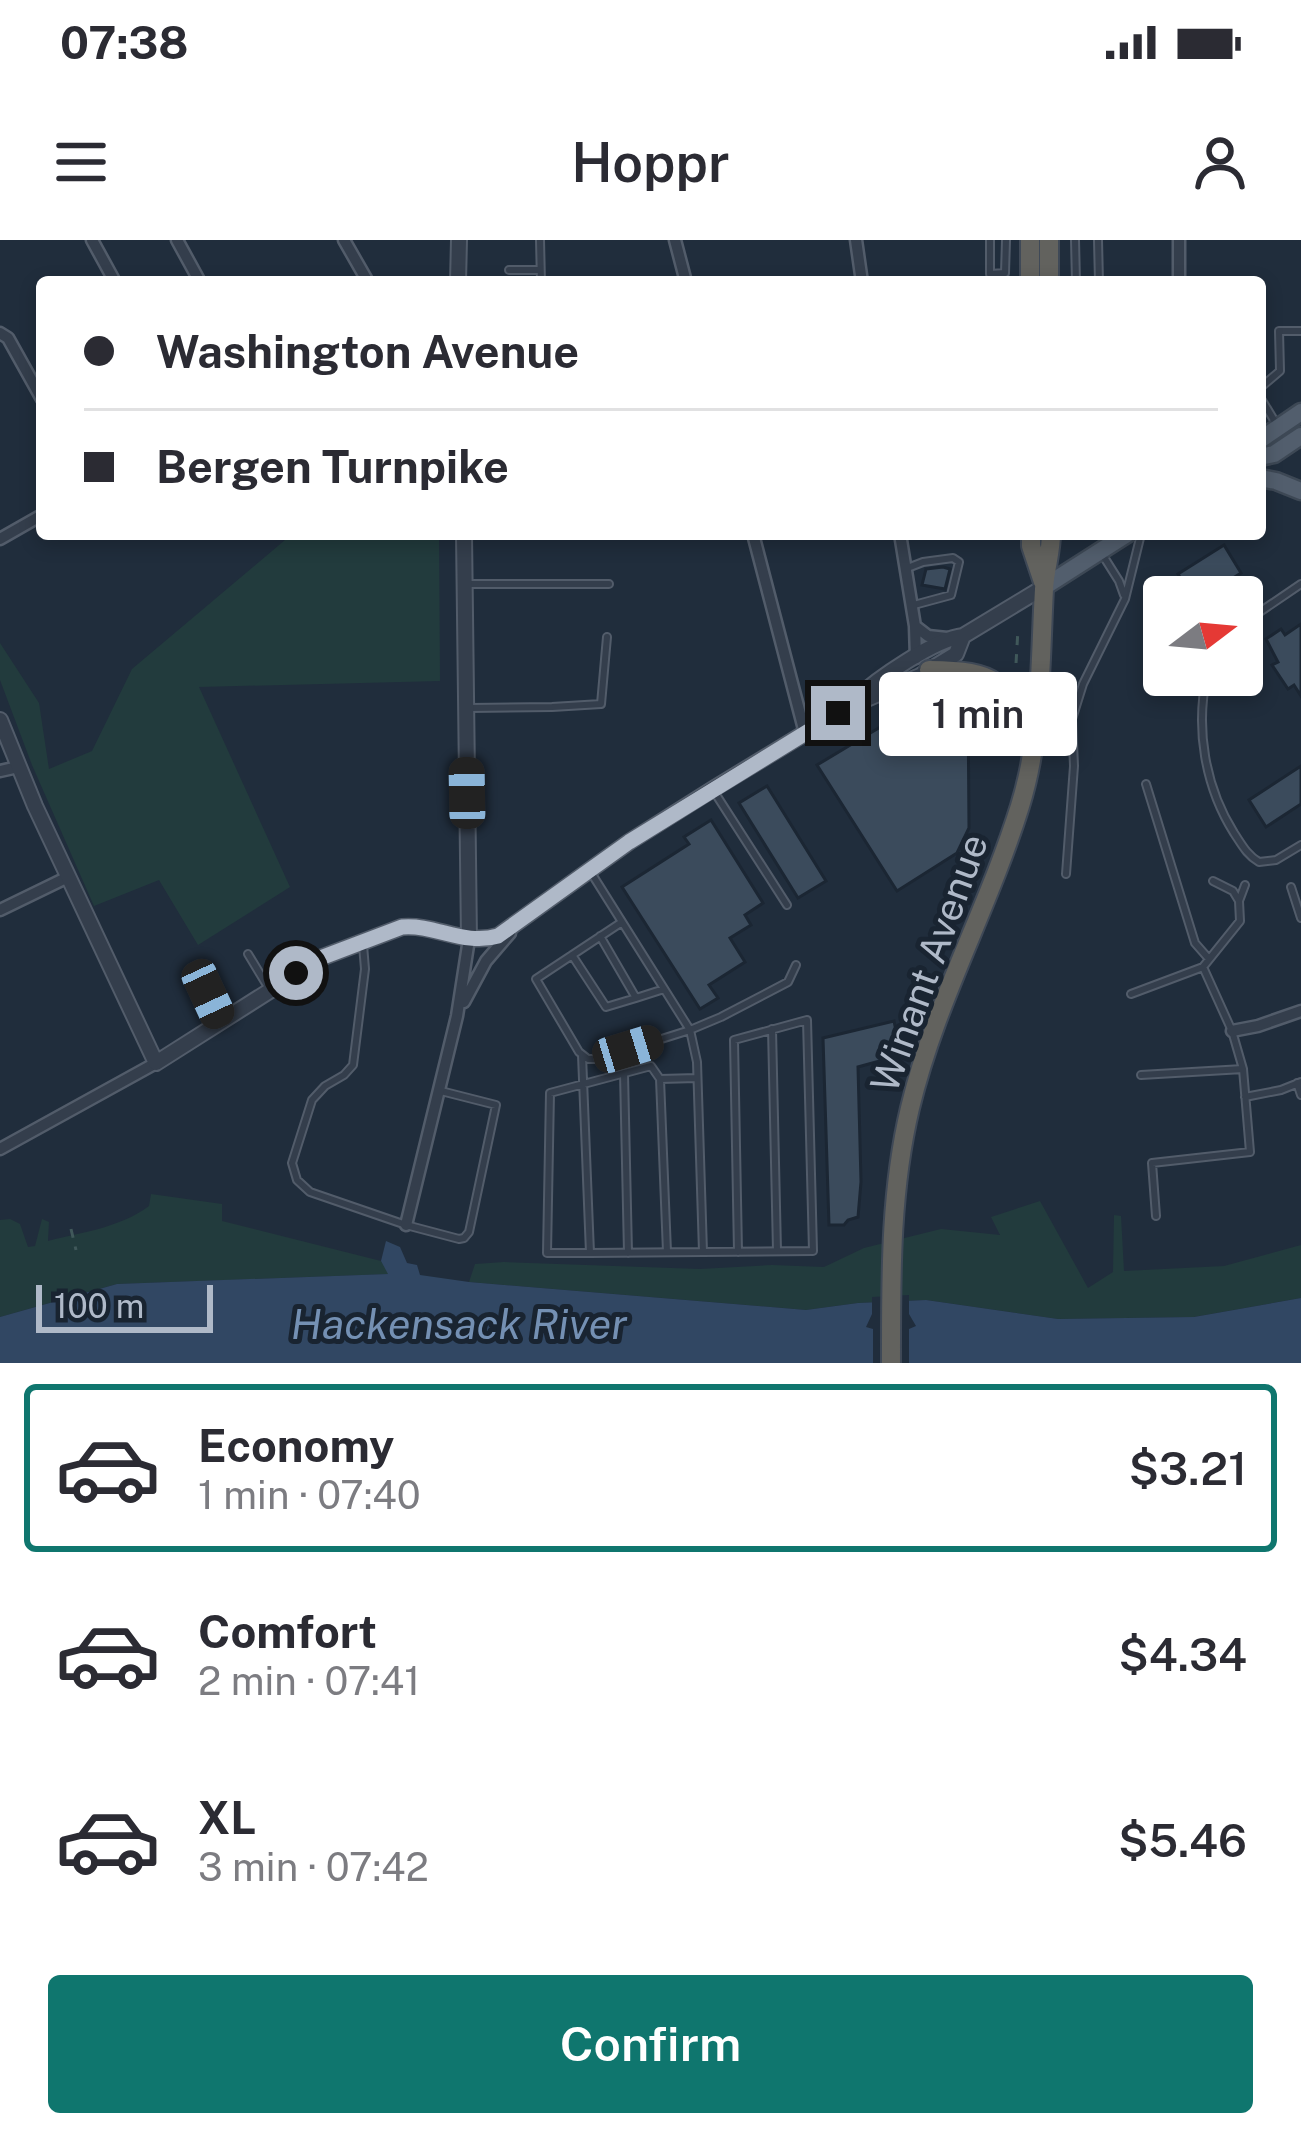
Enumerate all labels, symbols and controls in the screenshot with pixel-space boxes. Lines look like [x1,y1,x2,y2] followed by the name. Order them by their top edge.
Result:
[60,16,189,69] text: 07:38
[48,129,114,195] icon: menu
[1187,129,1253,195] icon: person
[571,131,730,194] text: Hoppr
[156,325,579,378] text: Washington Avenue
[156,440,509,493] text: Bergen Turnpike
[1143,576,1263,696] north arrow
[1143,576,1263,696] map controls
[880,671,1078,755] callout: 1 min
[811,686,865,740] route end
[932,691,1024,737] text: 1 min
[448,757,486,829] car
[861,828,997,1098] street label: Winant Avenue
[269,946,323,1000] route start
[176,954,240,1034] car
[588,1021,668,1077] car
[36,1279,213,1332] scale bar
[54,1287,144,1325] text: 100 m
[291,1299,628,1348] water label: Hackensack River
[54,1414,162,1522] icon: car
[198,1419,394,1472] text: Economy
[1129,1442,1247,1495] text: $3.21
[198,1472,421,1518] text: 1 min · 07:40
[54,1600,162,1708] icon: car
[198,1605,377,1658] text: Comfort
[1119,1628,1247,1681] text: $4.34
[198,1658,420,1704] text: 2 min · 07:41
[54,1786,162,1894] icon: car
[198,1791,256,1844] text: XL
[1118,1814,1247,1867] text: $5.46
[198,1844,429,1890] text: 3 min · 07:42
[48,1975,1253,2113] button: Confirm

